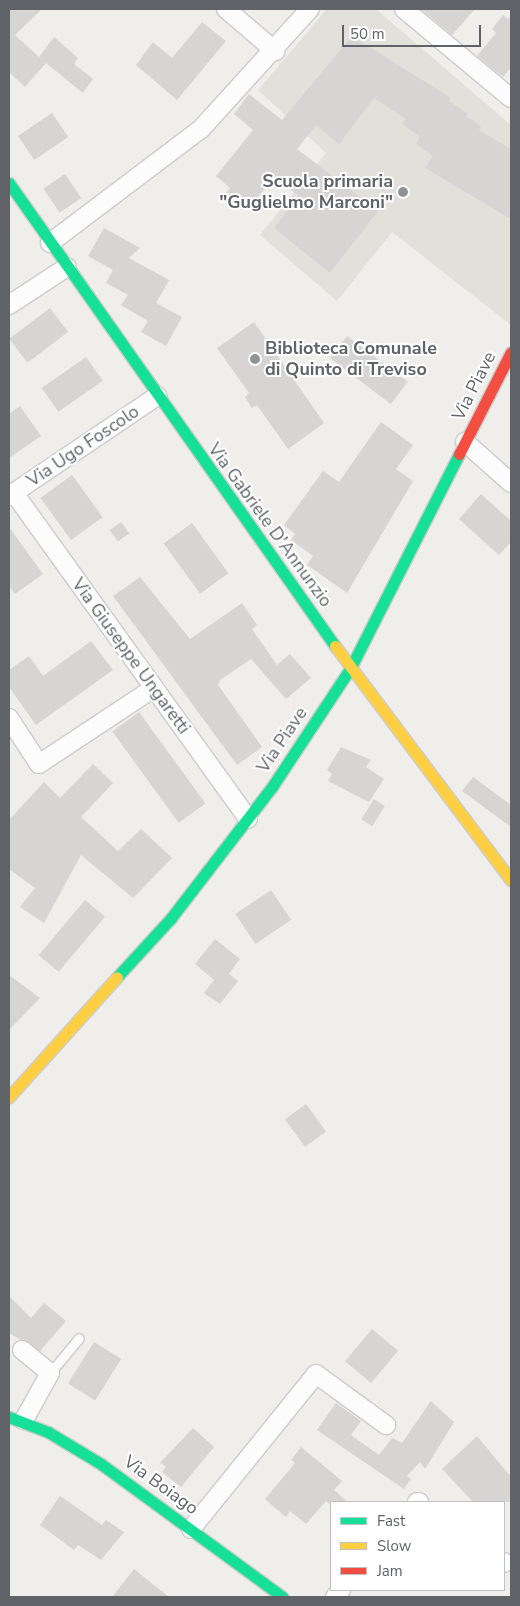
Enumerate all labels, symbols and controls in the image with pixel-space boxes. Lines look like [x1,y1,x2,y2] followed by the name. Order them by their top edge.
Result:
[345,15,484,47] scale bar
[350,24,385,44] text: 50 m
[219,171,393,213] place label: Scuola primaria "Guglielmo Marconi"
[397,186,409,198] marker: Scuola primaria "Guglielmo Marconi"
[265,338,437,380] place label: Biblioteca Comunale di Quinto di Treviso
[447,348,501,424] street label: Via Piave
[249,353,261,365] marker: Biblioteca Comunale di Quinto di Treviso
[23,401,143,491] street label: Via Ugo Foscolo
[203,439,337,611] street label: Via Gabriele D'Annunzio
[67,574,195,738] street label: Via Giuseppe Ungaretti
[252,703,312,777] street label: Via Piave
[119,1451,203,1519] street label: Via Boiago
[330,1501,505,1591] legend
[377,1511,405,1531] text: Fast
[377,1536,411,1556] text: Slow
[377,1561,403,1581] text: Jam

